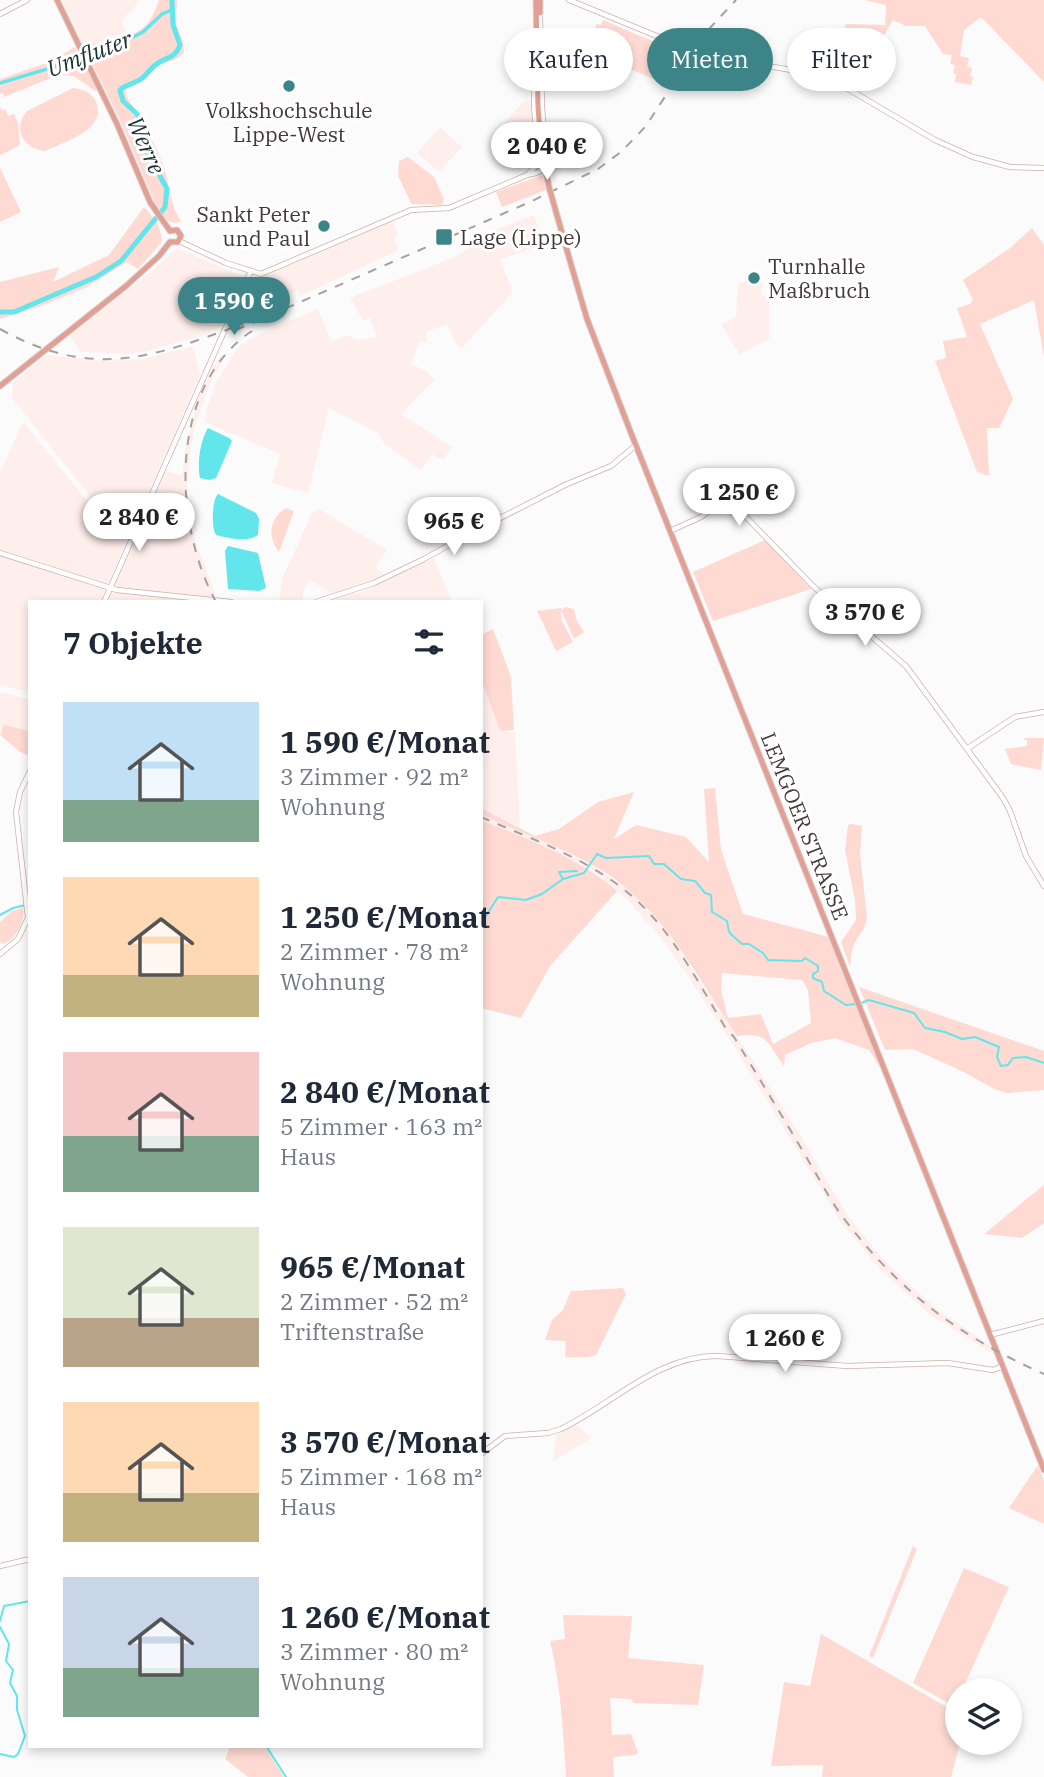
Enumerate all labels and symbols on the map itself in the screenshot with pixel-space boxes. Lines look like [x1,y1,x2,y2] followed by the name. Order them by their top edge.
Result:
[42,23,137,83] water label: Umfluter
[281,78,297,94] marker: Volkshochschule Lippe-West
[205,96,373,148] place label: Volkshochschule Lippe-West
[121,111,173,179] water label: Werre
[482,122,612,182] pin: 2 040 €
[196,200,311,252] place label: Sankt Peter und Paul
[316,218,332,234] marker: Sankt Peter und Paul
[460,223,581,251] place label: Lage (Lippe)
[434,227,454,247] marker: Lage (Lippe)
[768,252,870,304] place label: Turnhalle Maßbruch
[746,270,762,286] marker: Turnhalle Maßbruch
[169,278,299,337] pin: 1 590 €
[674,468,804,528] pin: 1 250 €
[74,494,204,553] pin: 2 840 €
[405,498,503,557] pin: 965 €
[800,588,930,648] pin: 3 570 €
[755,728,855,924] street label: LEMGOER STRASSE
[720,1314,850,1374] pin: 1 260 €

